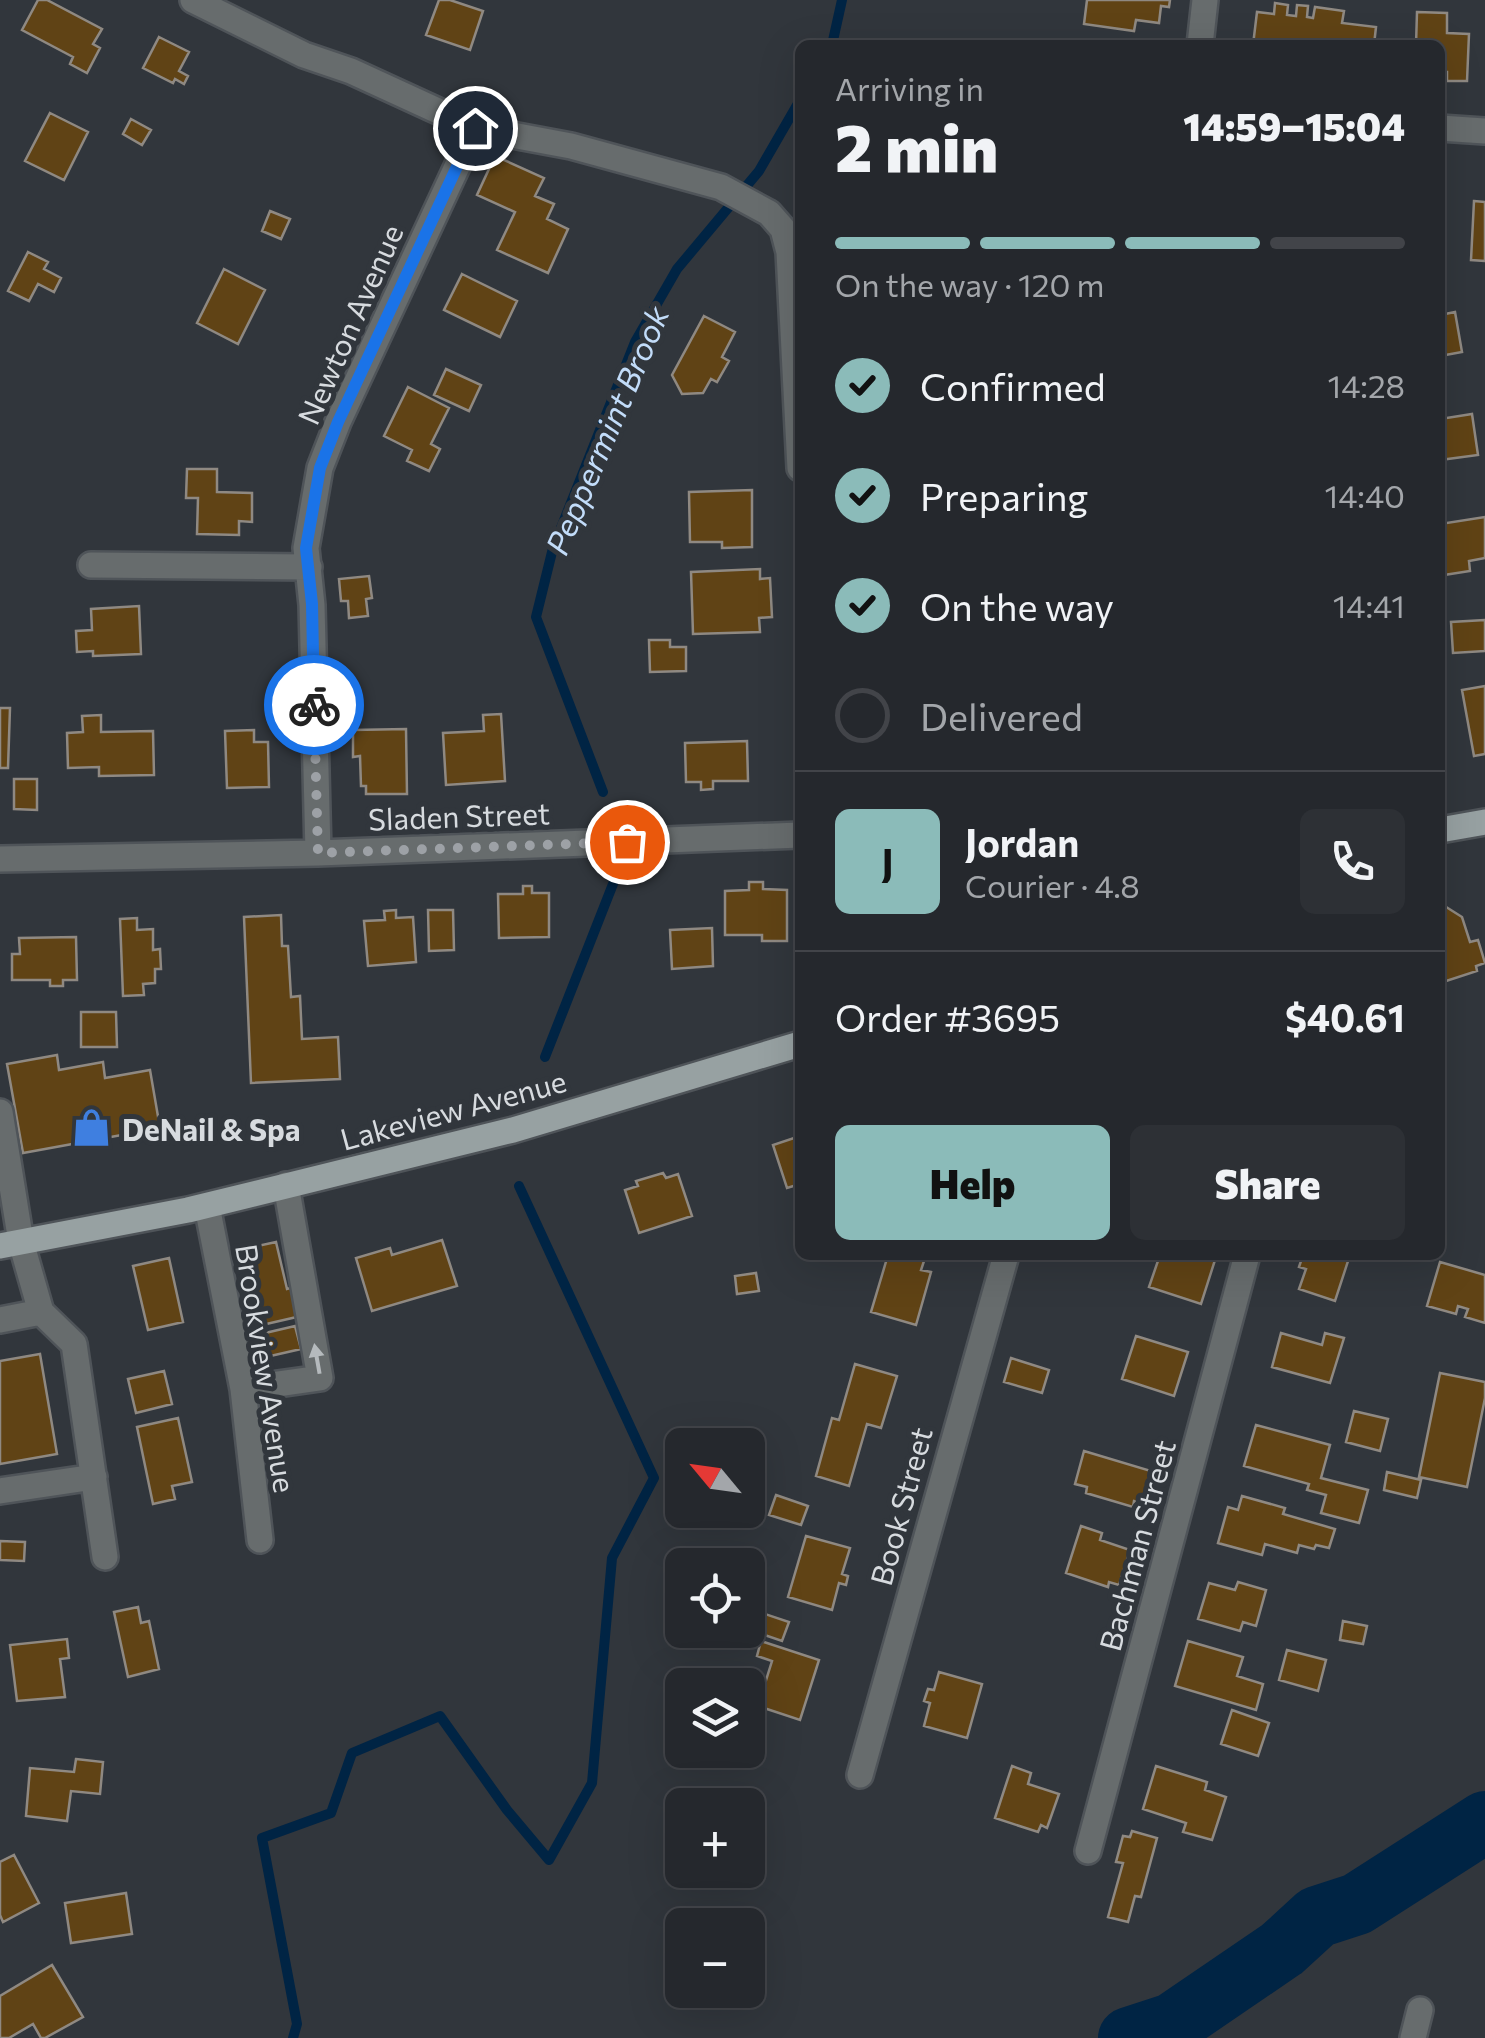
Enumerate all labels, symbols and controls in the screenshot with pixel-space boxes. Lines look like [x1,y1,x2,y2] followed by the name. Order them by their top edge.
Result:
[835,68,984,108] text: Arriving in
[433,86,518,171] pin
[448,101,503,156] icon: home
[1183,102,1405,149] text: 14:59–15:04
[835,106,998,185] text: 2 min
[288,218,410,430] street label: Newton Avenue
[835,264,1104,304] text: On the way · 120 m
[536,299,677,560] water label: Peppermint Brook
[835,358,890,413] icon: check
[920,362,1106,409] text: Confirmed
[1327,365,1405,405] text: 14:28
[835,468,890,523] icon: check
[920,472,1088,519] text: Preparing
[1324,475,1405,515] text: 14:40
[835,578,890,633] icon: check
[920,582,1114,629] text: On the way
[1333,585,1405,625] text: 14:41
[264,655,364,755] courier
[287,678,342,733] icon: bike
[920,692,1083,739] text: Delivered
[368,793,550,837] street label: Sladen Street
[585,800,670,885] pin
[1300,809,1405,914] button: phone
[600,815,655,870] icon: bag
[965,818,1079,865] text: Jordan
[881,838,894,885] text: J
[965,865,1140,905] text: Courier · 4.8
[835,993,1060,1040] text: Order #3695
[1285,993,1405,1040] text: $40.61
[336,1061,570,1157] street label: Lakeview Avenue
[71,1107,113,1149] shop icon: DeNail & Spa
[122,1110,301,1147] place label: DeNail & Spa
[835,1125,1110,1240] button: Help
[1130,1125,1405,1240] button: Share
[229,1241,305,1495] street label: Brookview Avenue
[309,1342,324,1374] one-way arrow
[861,1423,939,1589] street label: Book Street
[665,1428,765,1528] north arrow
[665,1428,765,2008] map controls
[1090,1436,1182,1654] street label: Bachman Street
[665,1548,765,1648] button: locate
[665,1668,765,1768] button: layers
[665,1788,765,1888] button: +
[665,1908,765,2008] button: −

